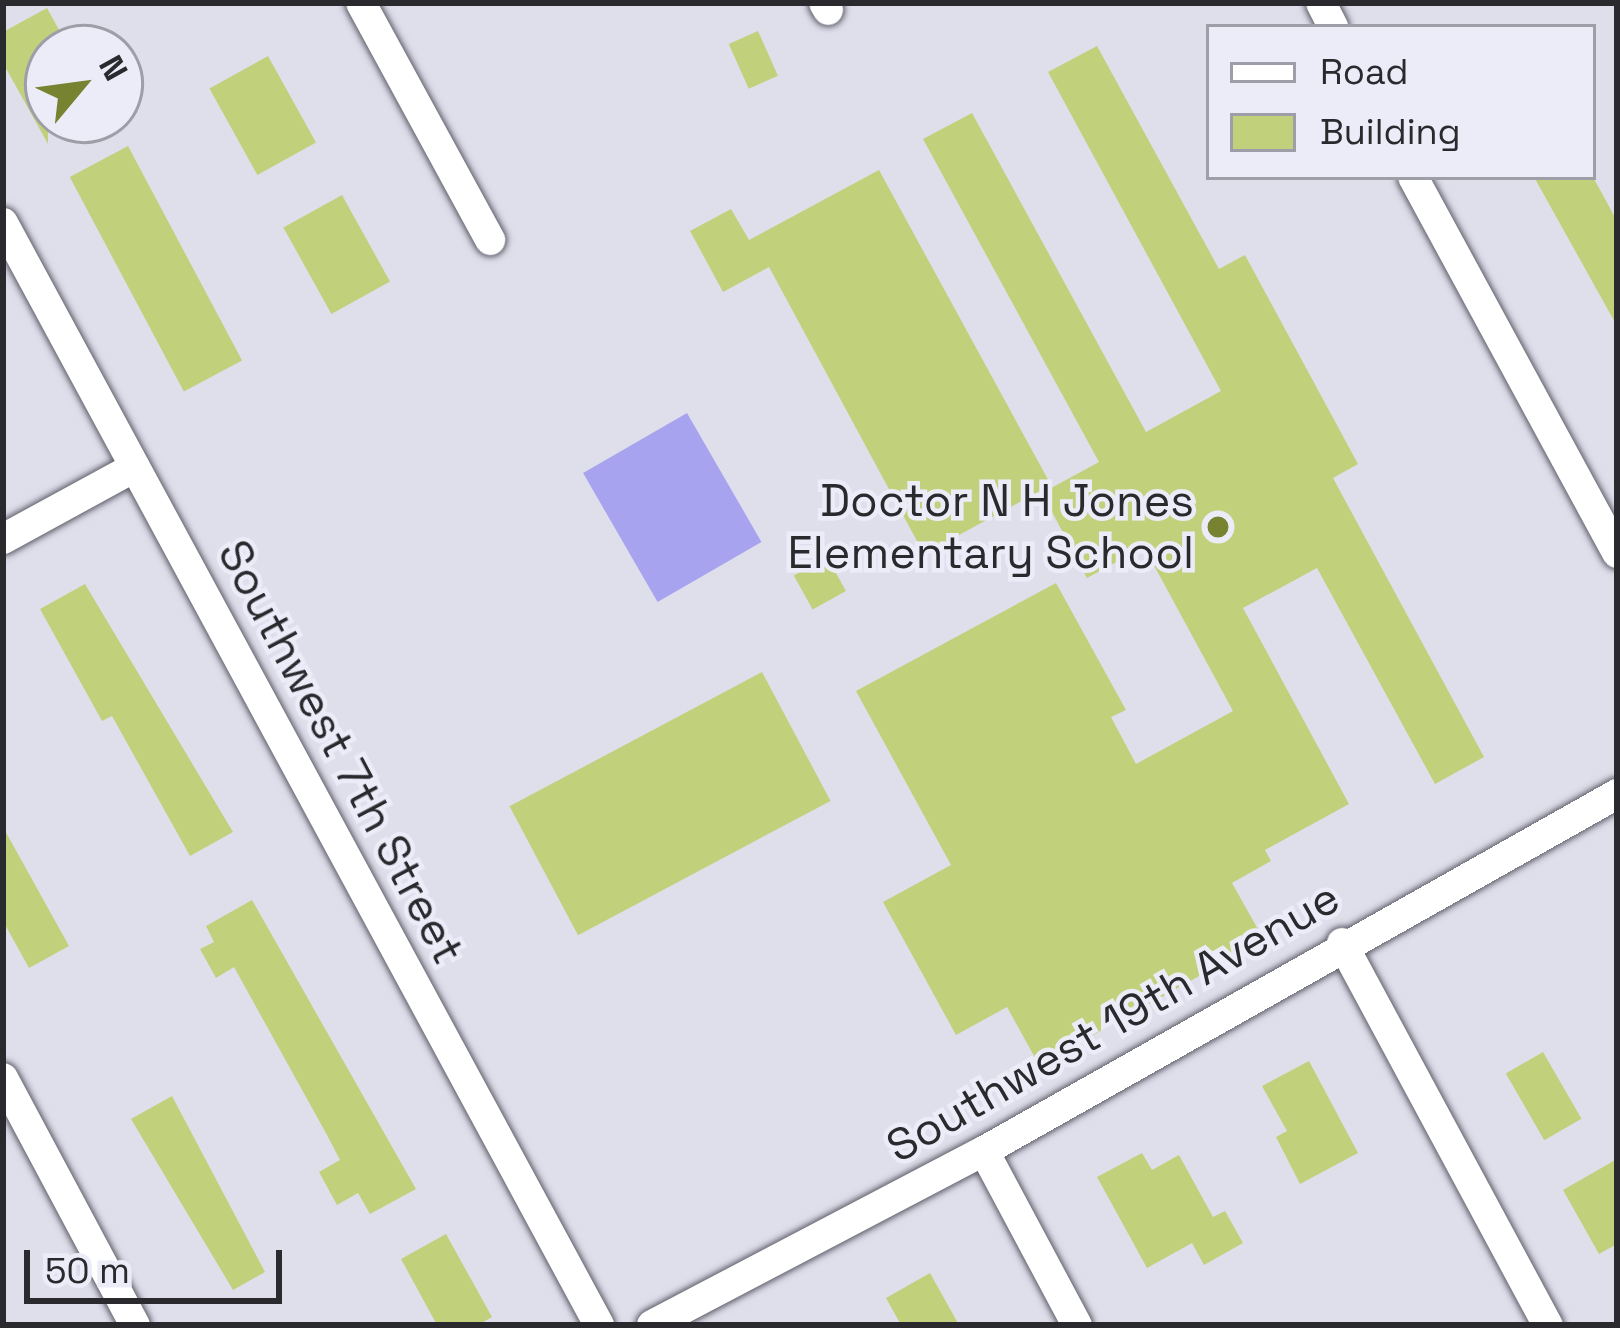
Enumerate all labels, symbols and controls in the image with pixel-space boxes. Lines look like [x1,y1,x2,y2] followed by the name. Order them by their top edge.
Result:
[24,24,144,144] north arrow
[1206,24,1596,180] legend
[89,48,137,88] text: N
[1320,49,1408,95] text: Road
[1320,109,1461,155] text: Building
[787,474,1194,580] place label: Doctor N H Jones Elementary School
[1205,514,1231,540] marker: Doctor N H Jones Elementary School
[206,531,476,973] street label: Southwest 7th Street
[877,870,1349,1174] street label: Southwest 19th Avenue
[30,1226,288,1300] scale bar
[45,1248,130,1294] text: 50 m

